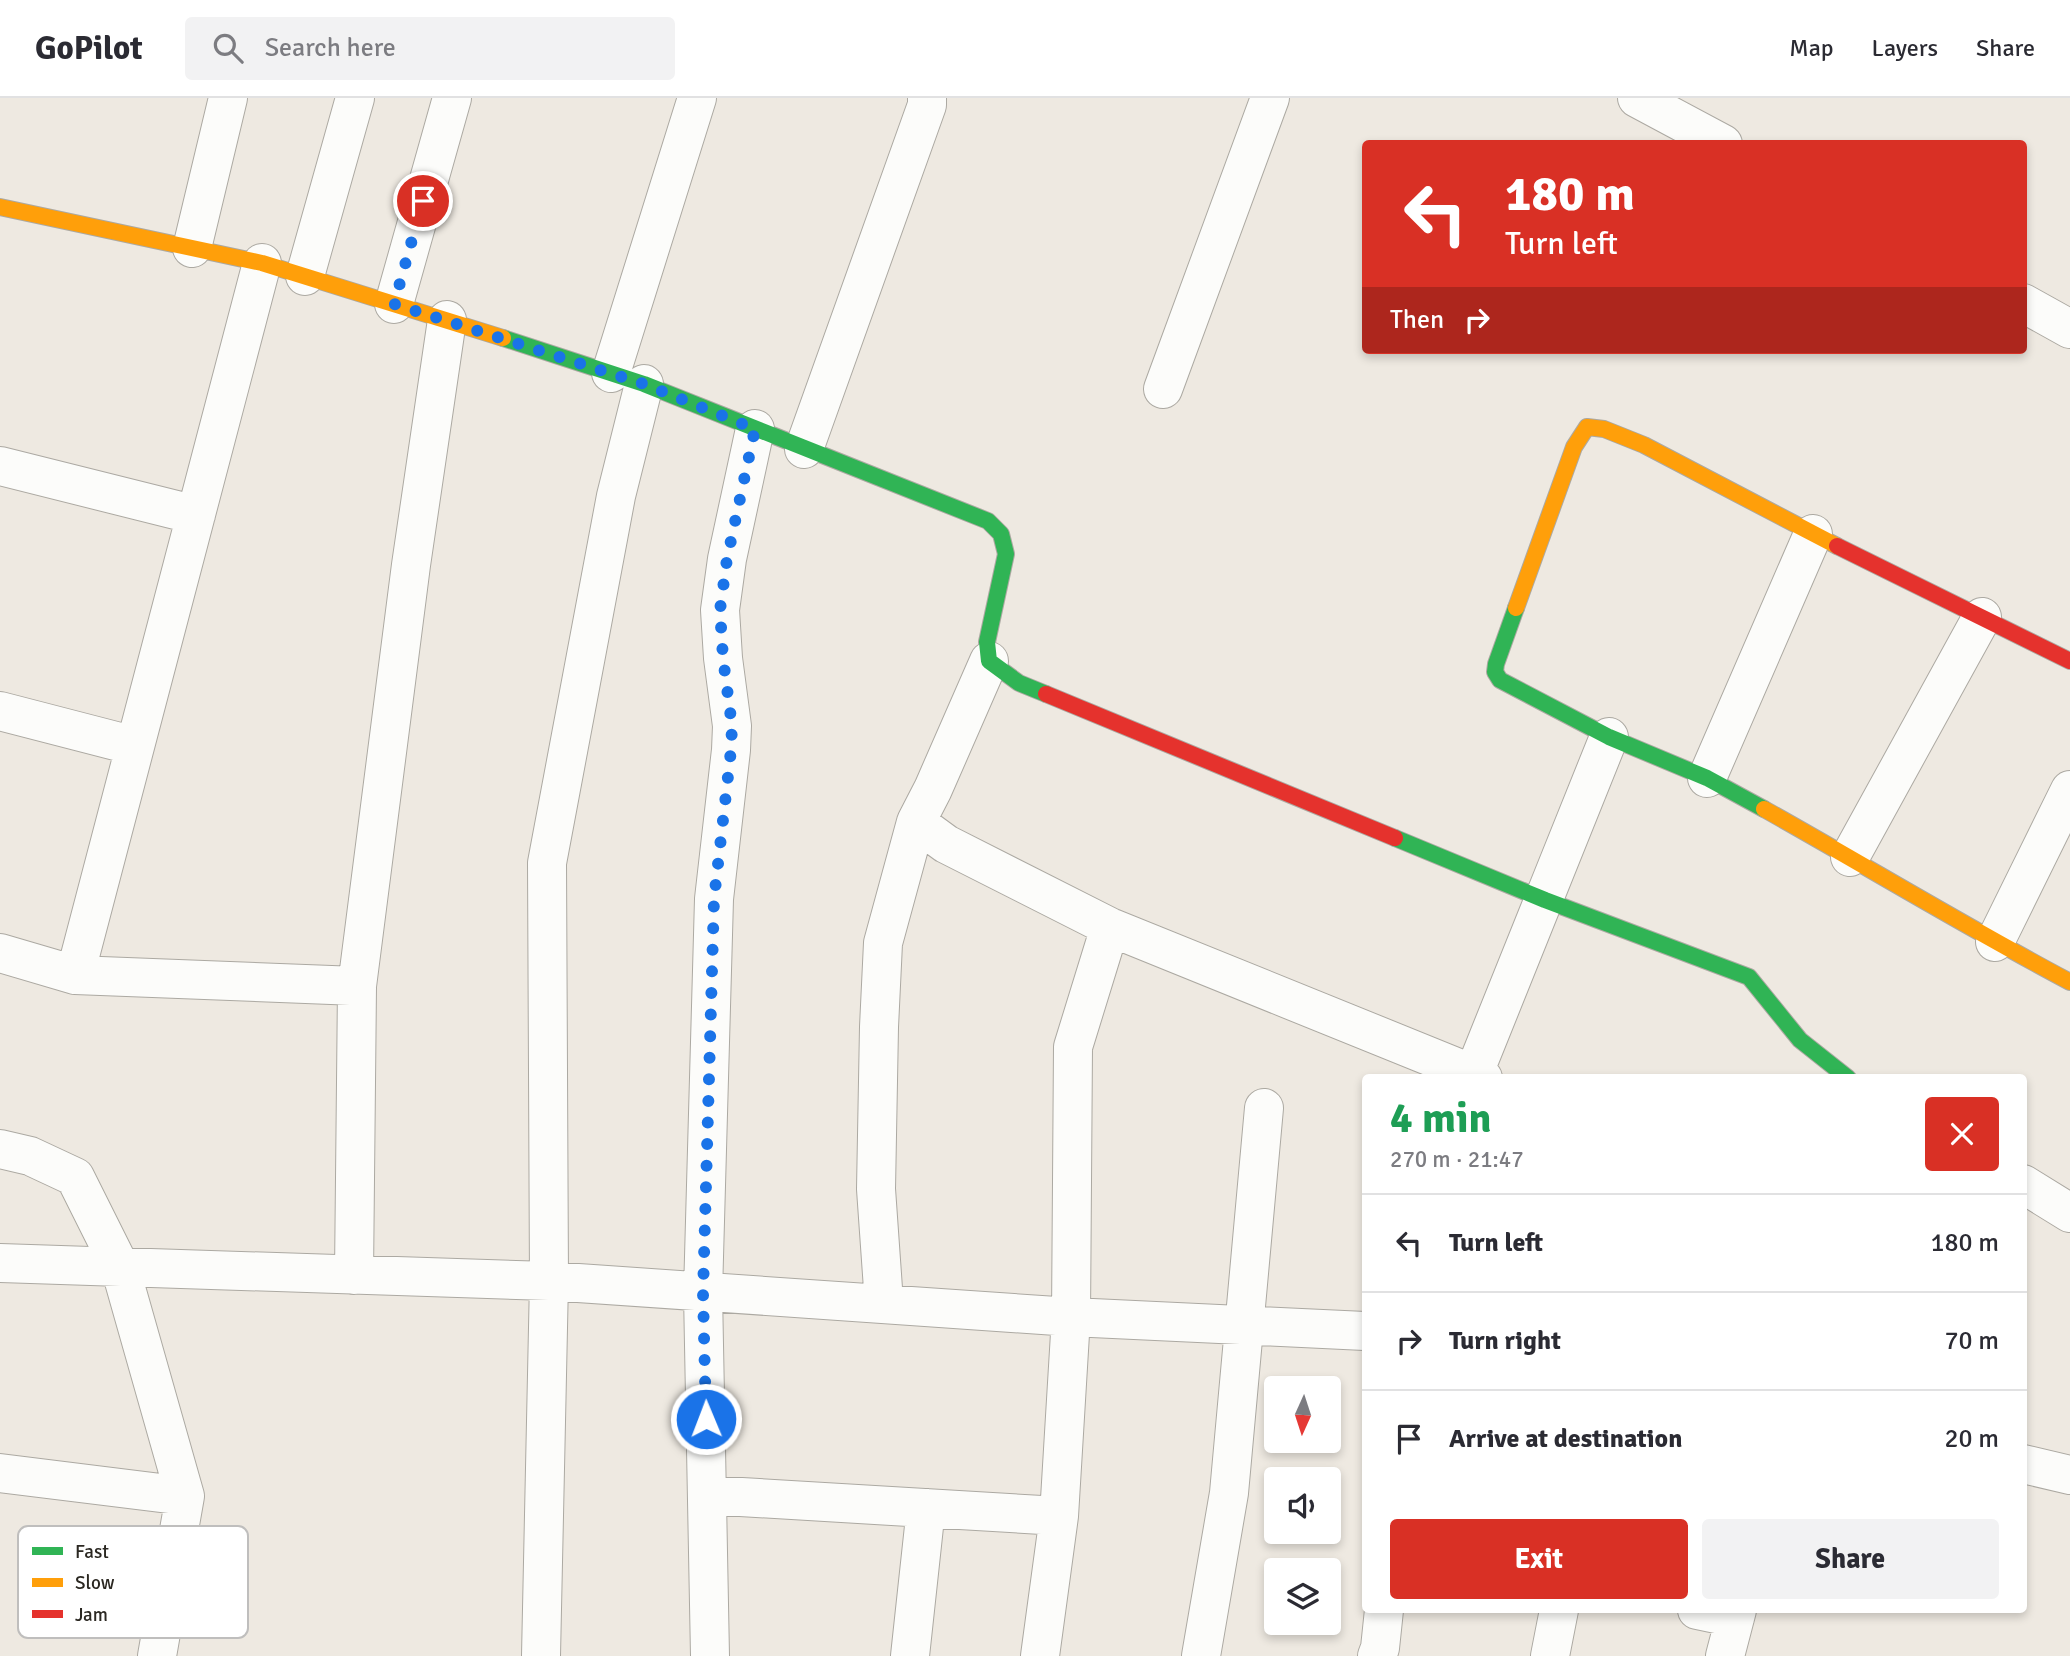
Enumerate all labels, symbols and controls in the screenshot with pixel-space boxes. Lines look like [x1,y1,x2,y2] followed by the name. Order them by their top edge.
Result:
[185,17,675,80] search box
[35,28,143,69] text: GoPilot
[209,29,247,67] icon: search
[265,32,396,64] text: Search here
[1789,33,1834,63] text: Map
[1872,33,1938,63] text: Layers
[1976,33,2035,63] text: Share
[1505,164,1635,224] text: 180 m
[1390,168,1481,259] icon: left
[393,171,453,231] pin
[404,182,442,220] icon: arrive
[1505,224,1618,263] text: Turn left
[1458,301,1496,339] icon: right
[1390,304,1444,336] text: Then
[1390,1093,1491,1144] text: 4 min
[1925,1097,1999,1171] button: close
[1390,1145,1524,1174] text: 270 m · 21:47
[1390,1224,1428,1262] icon: left
[1449,1227,1543,1259] text: Turn left
[1930,1227,1999,1259] text: 180 m
[1390,1322,1428,1360] icon: right
[1449,1325,1561,1357] text: Turn right
[1944,1325,1999,1357] text: 70 m
[1264,1376,1340,1452] north arrow
[1264,1376,1341,1635] map controls
[669,1382,743,1456] position arrow
[1390,1420,1428,1458] icon: arrive
[1449,1423,1682,1455] text: Arrive at destination
[1944,1423,1999,1455] text: 20 m
[1264,1467,1341,1544] button: sound
[1390,1519,1688,1599] button: Exit
[1702,1519,1999,1599] button: Share
[18,1526,248,1638] legend
[75,1540,109,1564] text: Fast
[1264,1558,1341,1635] button: layers
[75,1571,115,1595] text: Slow
[75,1603,108,1627] text: Jam

